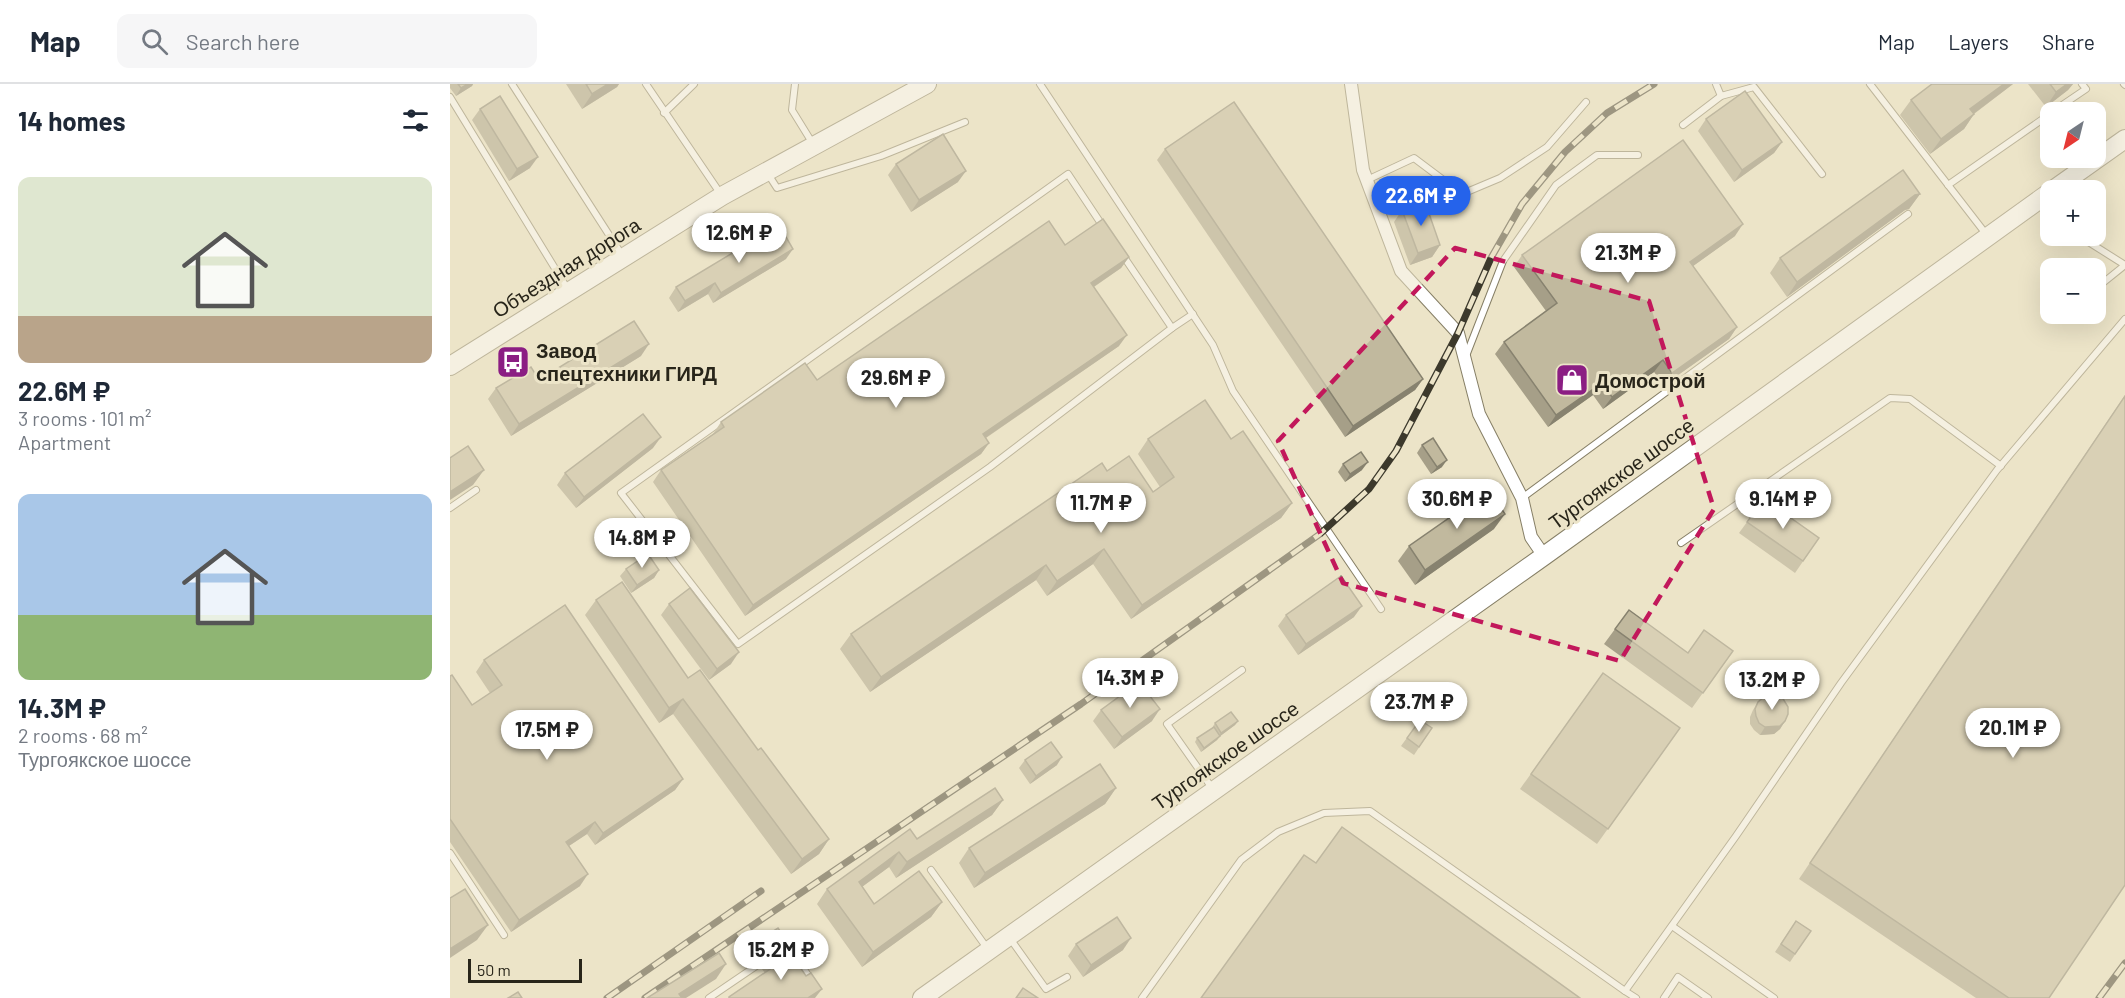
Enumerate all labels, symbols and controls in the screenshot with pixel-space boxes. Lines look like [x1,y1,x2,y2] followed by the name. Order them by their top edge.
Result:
[117,14,537,68] search box
[30,24,81,58] text: Map
[138,25,171,58] icon: search
[186,28,300,54] text: Search here
[1878,29,1915,54] text: Map
[1948,29,2009,54] text: Layers
[2042,29,2095,54] text: Share
[2040,102,2106,168] north arrow
[2040,102,2106,324] map controls
[399,104,432,137] icon: filters
[18,105,125,136] text: 14 homes
[1366,176,1476,227] pin: 22.6M ₽
[2040,180,2106,246] button: +
[1386,183,1456,207] text: 22.6M ₽
[488,211,645,322] street label: Объездная дорога
[684,213,794,264] pin: 12.6M ₽
[171,216,279,324] icon: home
[706,220,772,244] text: 12.6M ₽
[1573,233,1683,284] pin: 21.3M ₽
[1595,240,1661,264] text: 21.3M ₽
[2040,258,2106,324] button: −
[536,338,717,385] place label: Завод спецтехники ГИРД
[495,344,531,380] bus stop icon: Завод спецтехники ГИРД
[841,358,951,409] pin: 29.6M ₽
[1554,362,1590,398] shop icon: Домострой
[861,365,931,389] text: 29.6M ₽
[1595,368,1706,392] place label: Домострой
[18,375,110,406] text: 22.6M ₽
[18,406,151,430] text: 3 rooms · 101 m²
[1544,412,1698,534] street label: Тургоякское шоссе
[18,430,111,454] text: Apartment
[1402,479,1512,530] pin: 30.6M ₽
[1728,479,1838,530] pin: 9.14M ₽
[1046,483,1156,534] pin: 11.7M ₽
[1422,486,1492,510] text: 30.6M ₽
[1749,486,1817,510] text: 9.14M ₽
[1070,490,1132,514] text: 11.7M ₽
[587,518,697,569] pin: 14.8M ₽
[608,525,676,549] text: 14.8M ₽
[171,533,279,641] icon: home
[1075,658,1185,709] pin: 14.3M ₽
[1717,660,1827,711] pin: 13.2M ₽
[1096,665,1164,689] text: 14.3M ₽
[1739,667,1805,691] text: 13.2M ₽
[1364,682,1474,733] pin: 23.7M ₽
[1384,689,1454,713] text: 23.7M ₽
[18,692,106,723] text: 14.3M ₽
[1147,695,1303,815] street label: Тургоякское шоссе
[1958,708,2068,759] pin: 20.1M ₽
[492,710,602,761] pin: 17.5M ₽
[1979,715,2047,739] text: 20.1M ₽
[515,717,579,741] text: 17.5M ₽
[18,723,148,747] text: 2 rooms · 68 m²
[18,747,191,771] text: Тургоякское шоссе
[726,930,836,981] pin: 15.2M ₽
[748,937,814,961] text: 15.2M ₽
[468,956,582,984] scale bar
[477,960,511,979] text: 50 m

